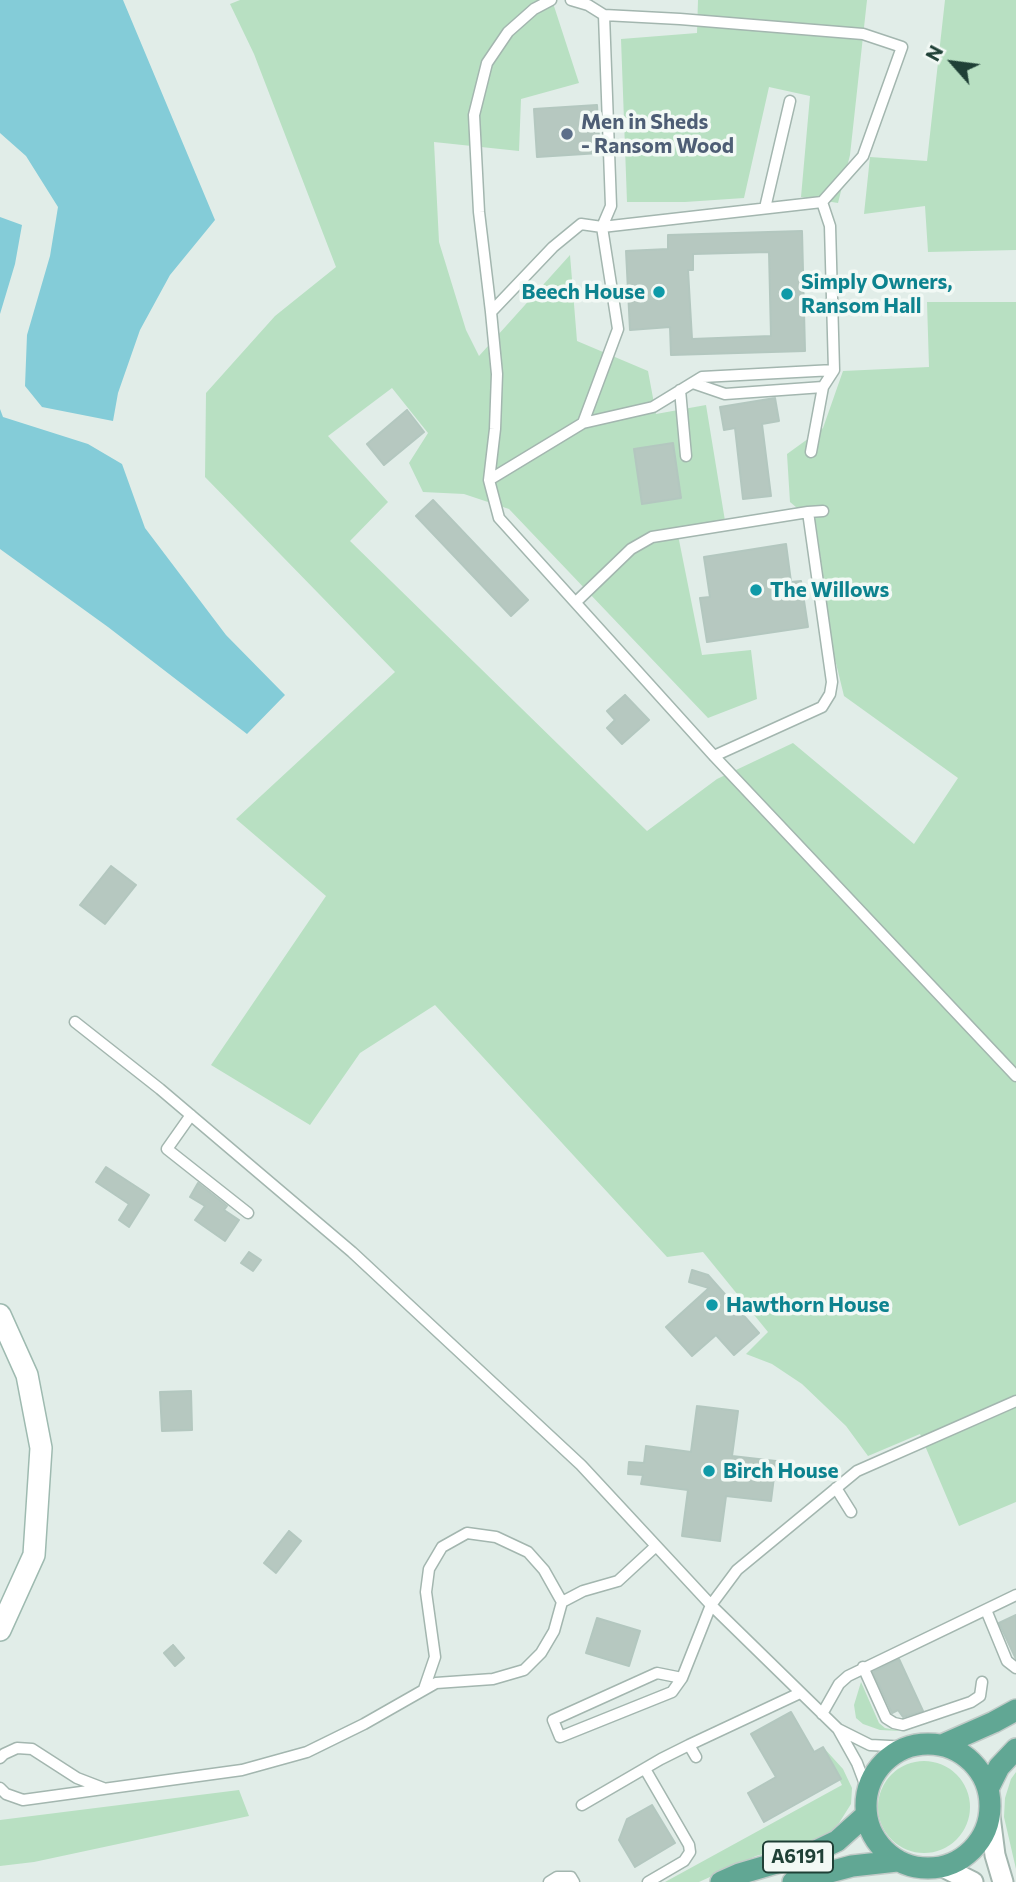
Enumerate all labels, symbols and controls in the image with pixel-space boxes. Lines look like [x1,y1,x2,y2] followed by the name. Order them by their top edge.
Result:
[918,28,988,98] north arrow
[921,41,948,65] text: N
[581,109,734,159] place label: Men in Sheds - Ransom Wood
[559,126,575,142] marker: Men in Sheds - Ransom Wood
[801,269,953,319] place label: Simply Owners, Ransom Hall
[522,279,645,305] place label: Beech House
[651,284,667,300] marker: Beech House
[779,286,795,302] marker: Simply Owners, Ransom Hall
[770,577,889,603] place label: The Willows
[748,582,764,598] marker: The Willows
[726,1292,889,1318] place label: Hawthorn House
[704,1297,720,1313] marker: Hawthorn House
[723,1458,839,1484] place label: Birch House
[701,1463,717,1479] marker: Birch House
[763,1842,833,1872] road number: A6191

